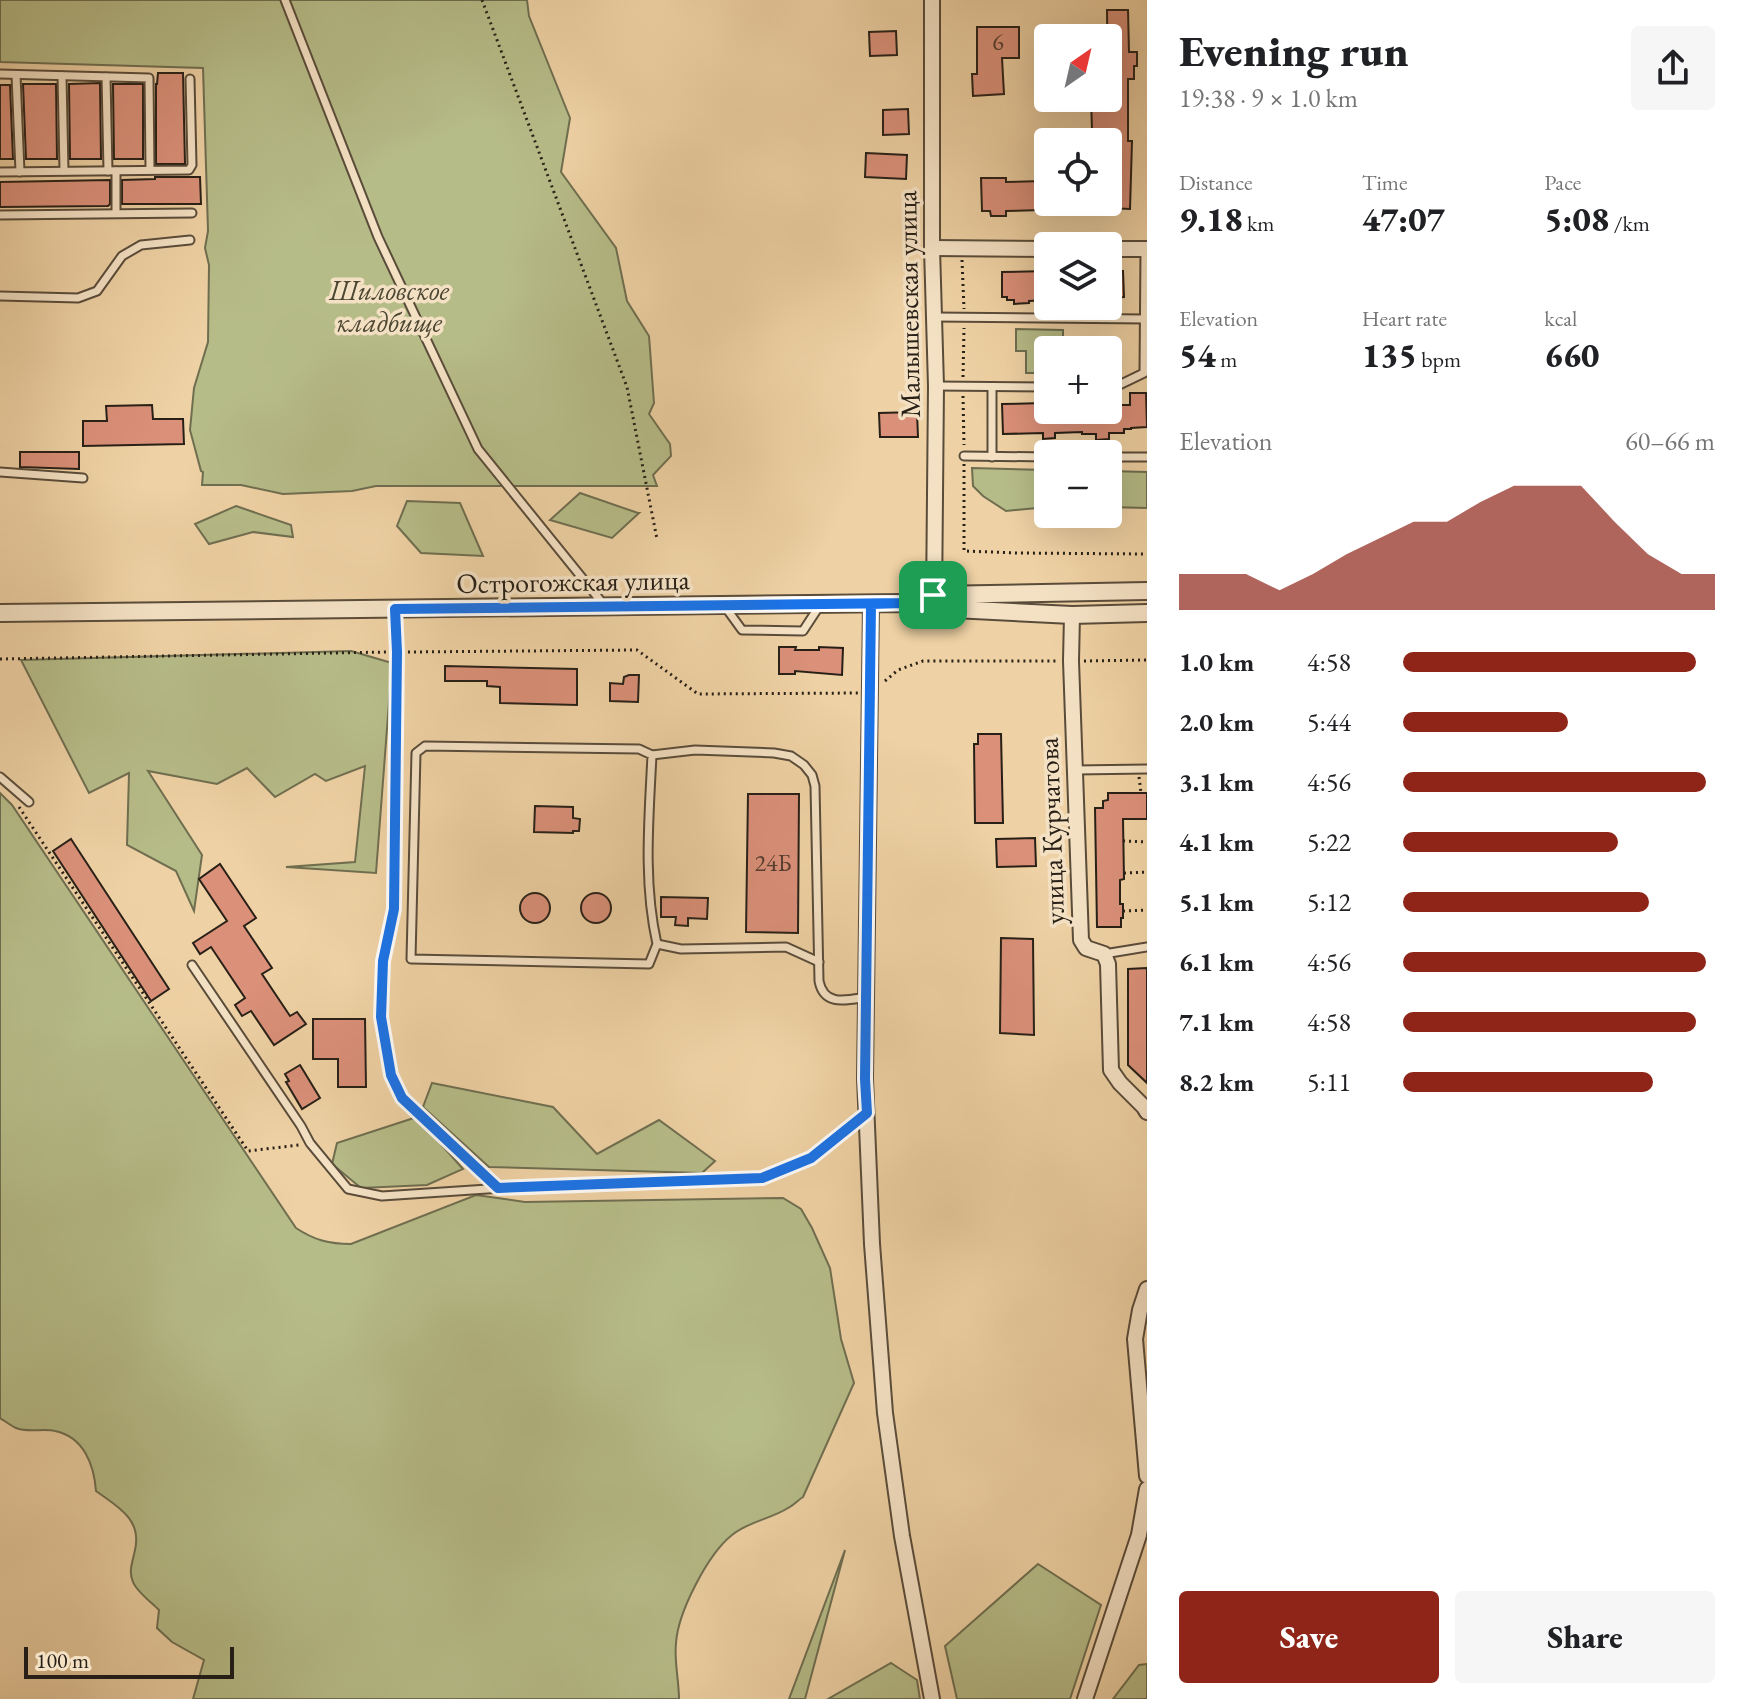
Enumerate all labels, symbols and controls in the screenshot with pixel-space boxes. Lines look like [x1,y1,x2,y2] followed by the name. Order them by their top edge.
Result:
[1179,22,1409,79] text: Evening run
[1034,24,1122,112] north arrow
[1034,24,1122,528] map controls
[992,26,1004,57] house number: 6
[1631,26,1715,110] button: share
[1179,81,1358,115] text: 19:38 · 9 × 1.0 km
[1034,128,1122,216] button: locate
[1179,168,1252,197] text: Distance
[1362,168,1407,197] text: Time
[1544,168,1581,197] text: Pace
[888,189,928,418] street label: Малышевская улица
[1179,197,1243,241] text: 9.18
[1362,197,1445,241] text: 47:07
[1544,197,1609,241] text: 5:08
[1243,209,1274,238] text: km
[1609,209,1650,238] text: /km
[1034,232,1122,320] button: layers
[328,272,450,340] park label: Шиловское кладбище
[1179,304,1258,333] text: Elevation
[1362,304,1447,333] text: Heart rate
[1544,304,1577,333] text: kcal
[1179,333,1216,377] text: 54
[1362,333,1417,377] text: 135
[1544,333,1599,377] text: 660
[1034,336,1122,424] button: +
[1216,345,1237,374] text: m
[1417,345,1461,374] text: bpm
[1179,424,1273,458] text: Elevation
[1625,424,1715,458] text: 60–66 m
[1034,440,1122,528] button: −
[456,561,691,601] street label: Острогожская улица
[899,561,967,629] pin
[911,573,955,617] icon: arrive
[1179,645,1254,679] text: 1.0 km
[1307,645,1351,679] text: 4:58
[1179,705,1254,739] text: 2.0 km
[1307,705,1351,739] text: 5:44
[1030,736,1072,925] street label: улица Курчатова
[1179,765,1254,799] text: 3.1 km
[1307,765,1351,799] text: 4:56
[1179,825,1254,859] text: 4.1 km
[1307,825,1351,859] text: 5:22
[754,847,792,878] house number: 24Б
[1179,885,1254,919] text: 5.1 km
[1307,885,1351,919] text: 5:12
[1179,945,1254,979] text: 6.1 km
[1307,945,1351,979] text: 4:56
[1179,1005,1254,1039] text: 7.1 km
[1307,1005,1351,1039] text: 4:58
[1179,1065,1254,1099] text: 8.2 km
[1307,1065,1351,1099] text: 5:11
[1179,1591,1439,1683] button: Save
[1455,1591,1715,1683] button: Share
[24,1643,234,1679] scale bar
[36,1646,89,1675] text: 100 m

